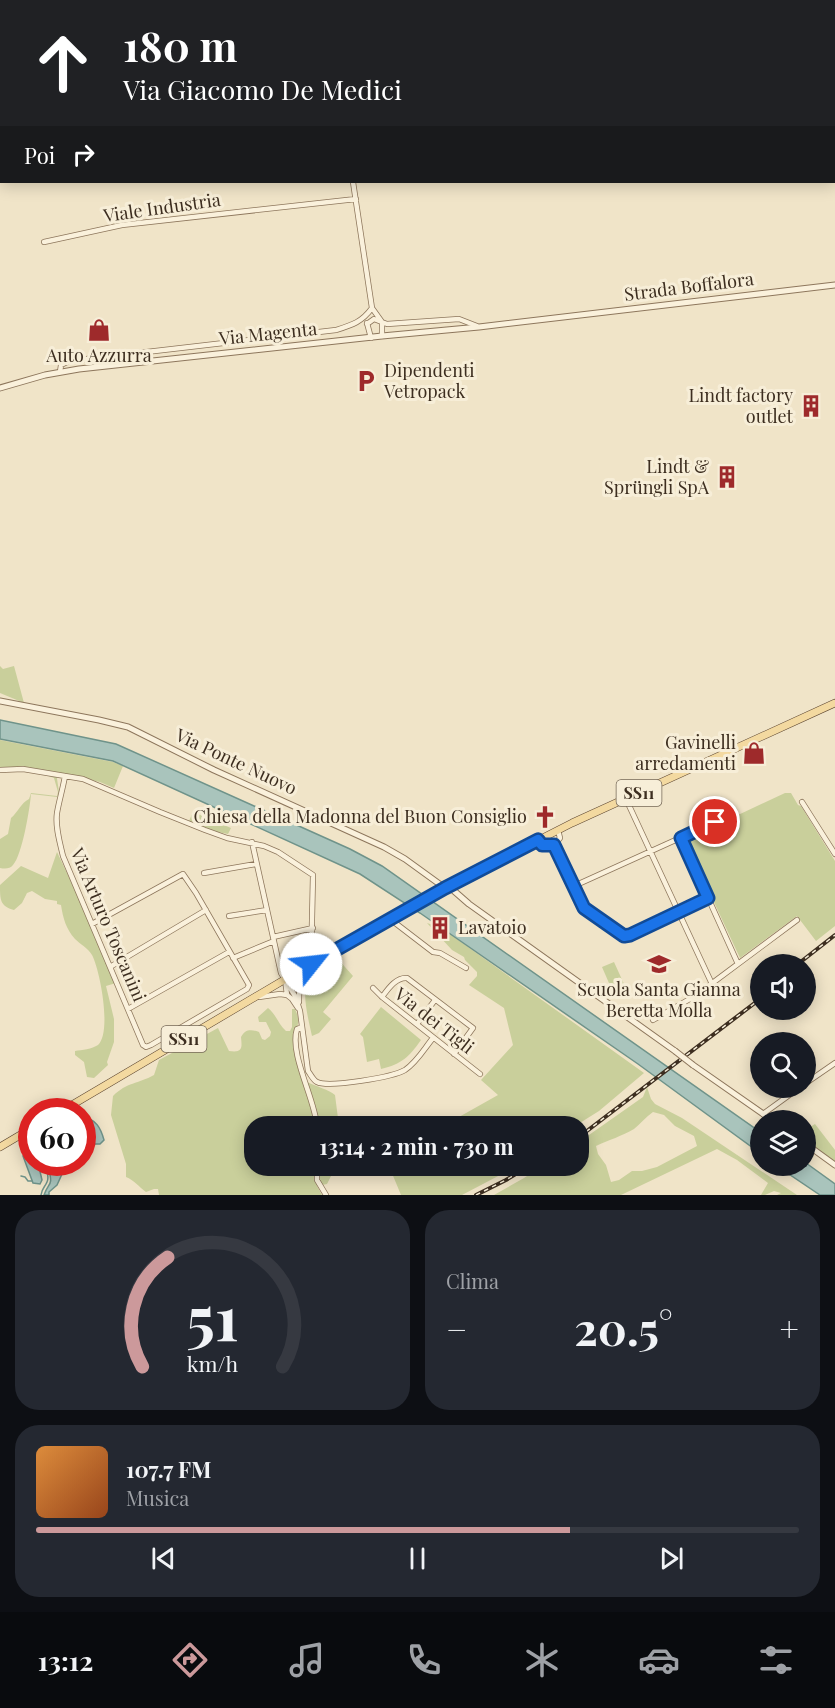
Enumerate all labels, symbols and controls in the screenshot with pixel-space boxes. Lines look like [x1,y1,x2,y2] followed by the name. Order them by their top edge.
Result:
[123,17,238,73] text: 180 m
[24,24,102,102] icon: ahead
[123,71,402,107] text: Via Giacomo De Medici
[67,138,100,171] icon: right
[24,140,55,170] text: Poi
[101,187,222,227] street label: Viale Industria
[623,266,755,306] street label: Strada Boffalora
[217,316,318,350] street label: Via Magenta
[86,317,112,343] shop icon: Auto Azzurra
[45,343,152,367] place label: Auto Azzurra
[383,358,475,403] place label: Dipendenti Vetropack
[353,368,379,394] parking icon: Dipendenti Vetropack
[688,383,794,428] place label: Lindt factory outlet
[798,393,824,419] building icon: Lindt factory outlet
[604,454,710,499] place label: Lindt & Sprüngli SpA
[714,464,740,490] building icon: Lindt & Sprüngli SpA
[171,722,301,800] street label: Via Ponte Nuovo
[635,730,736,775] place label: Gavinelli arredamenti
[741,740,767,766] shop icon: Gavinelli arredamenti
[616,780,662,806] road number: SS11
[689,796,740,847] pin
[194,804,527,828] place label: Chiesa della Madonna del Buon Consiglio
[532,804,558,830] church icon: Chiesa della Madonna del Buon Consiglio
[698,805,731,838] icon: arrive
[65,843,152,1005] street label: Via Arturo Toscanini
[427,915,453,941] building icon: Lavatoio
[458,915,527,939] place label: Lavatoio
[279,932,343,996] position arrow
[646,951,672,977] school or university icon: Scuola Santa Gianna Beretta Molla
[750,954,816,1176] map controls
[750,954,816,1020] button: sound
[577,977,741,1022] place label: Scuola Santa Gianna Beretta Molla
[389,981,479,1059] street label: Via dei Tigli
[162,1026,207,1052] road number: SS11
[750,1032,816,1098] button: search
[18,1098,96,1176] speed limit sign: 60
[750,1110,816,1176] button: layers
[319,1131,514,1161] text: 13:14 · 2 min · 730 m
[446,1267,499,1294] text: Clima
[186,1273,239,1357] text: 51
[574,1297,673,1357] text: 20.5°
[446,1306,467,1350] text: −
[780,1306,799,1350] text: +
[187,1349,239,1377] text: km/h
[126,1454,211,1484] text: 107.7 FM
[126,1484,189,1511] text: Musica
[147,1542,180,1575] icon: previous
[401,1542,434,1575] icon: pause
[655,1542,688,1575] icon: next
[169,1639,211,1681] icon: directions
[286,1639,328,1681] icon: music
[403,1639,445,1681] icon: phone
[521,1639,563,1681] icon: climate
[638,1639,680,1681] icon: car
[755,1639,797,1681] icon: filters
[38,1642,93,1678] text: 13:12

